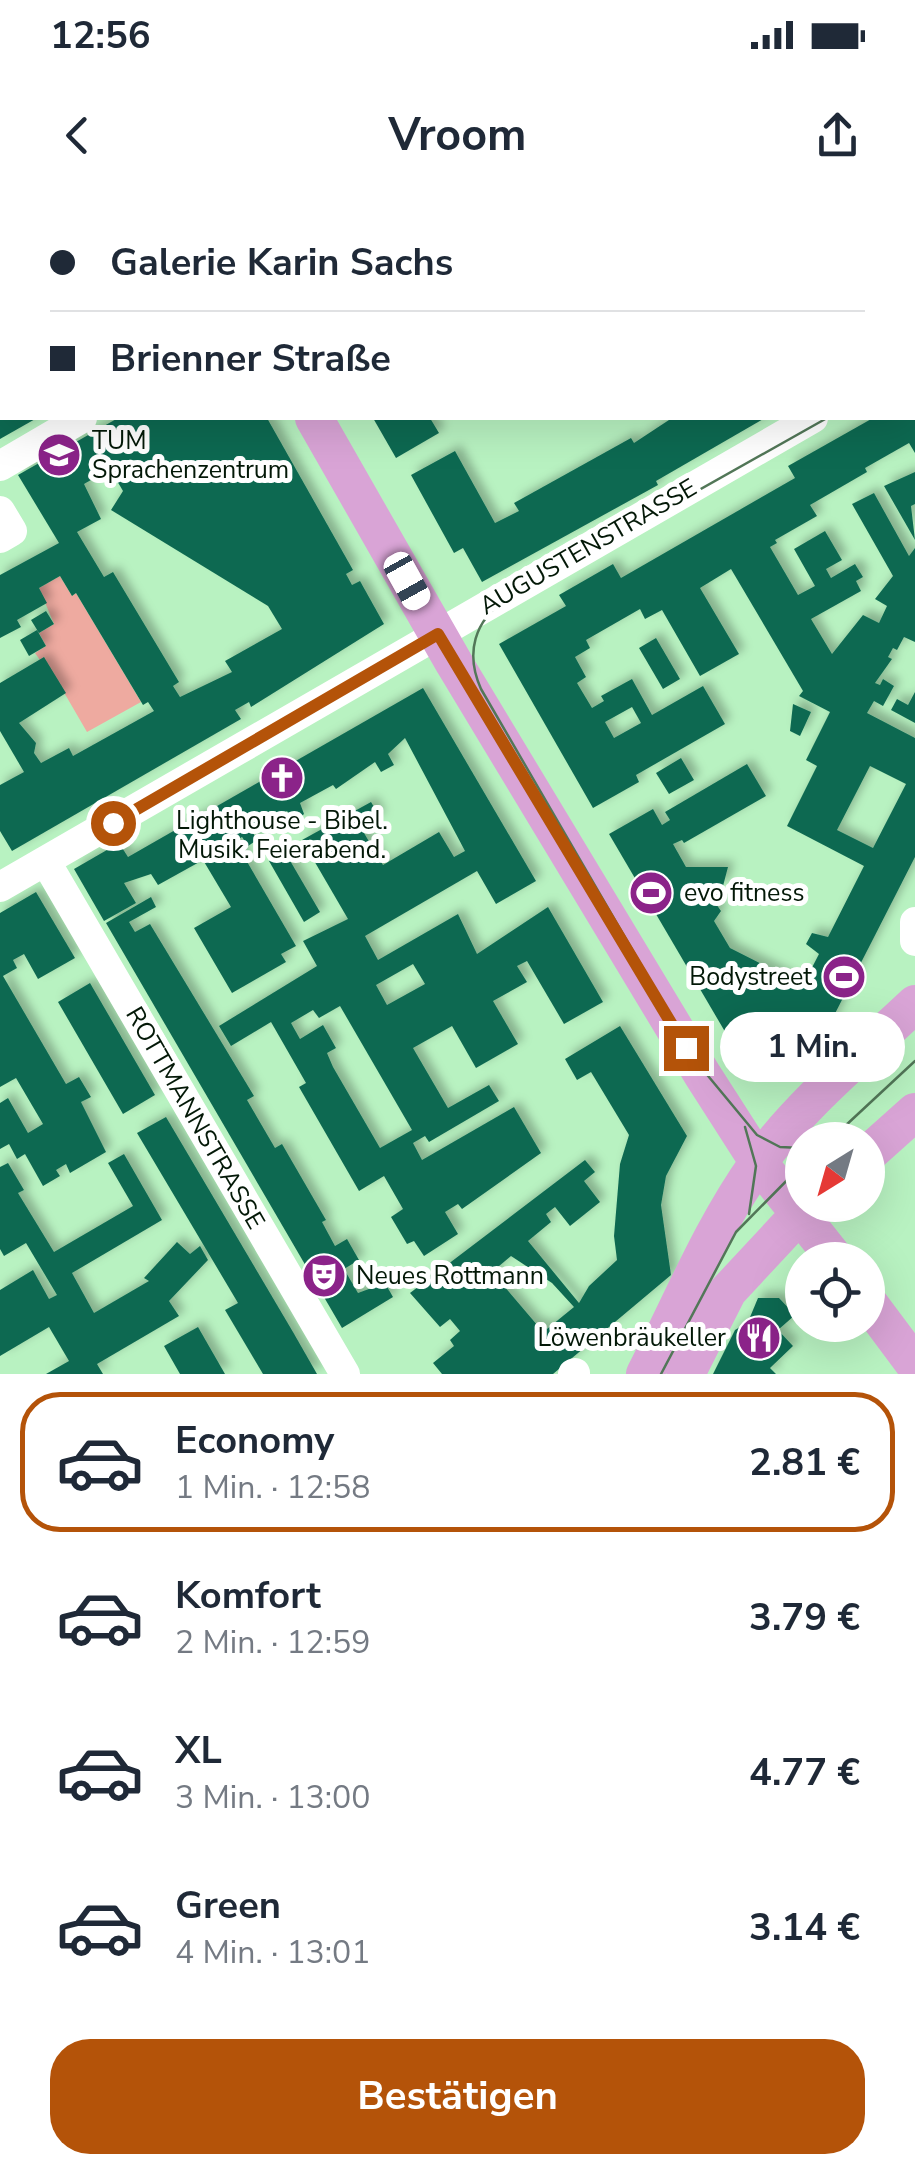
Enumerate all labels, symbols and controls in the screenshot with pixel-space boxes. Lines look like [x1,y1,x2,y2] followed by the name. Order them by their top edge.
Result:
[50,10,151,61] text: 12:56
[388,105,527,166] text: Vroom
[50,108,105,163] icon: back
[810,108,865,163] icon: share
[110,237,453,288] text: Galerie Karin Sachs
[110,333,391,384] text: Brienner Straße
[92,424,289,487] place label: TUM Sprachenzentrum
[36,432,82,478] school or university icon: TUM Sprachenzentrum
[473,471,703,623] street label: AUGUSTENSTRASSE
[379,547,435,615] car
[259,755,305,801] church icon: Lighthouse - Bibel. Musik. Feierabend.
[91,801,136,846] route start
[176,804,388,867] place label: Lighthouse - Bibel. Musik. Feierabend.
[628,870,674,916] sports icon: evo fitness
[684,876,804,910] place label: evo fitness
[821,954,867,1000] sports icon: Bodystreet
[689,960,812,994] place label: Bodystreet
[117,1001,273,1235] street label: ROTTMANNSTRASSE
[721,1013,906,1083] callout: 1 Min.
[767,1025,858,1068] text: 1 Min.
[664,1026,709,1071] route end
[785,1122,885,1222] north arrow
[785,1122,885,1342] map controls
[785,1242,885,1342] button: locate
[301,1253,347,1299] theatre icon: Neues Rottmann
[356,1259,544,1293] place label: Neues Rottmann
[736,1315,782,1361] restaurant icon: Löwenbräukeller
[537,1321,726,1355] place label: Löwenbräukeller
[175,1415,334,1466] text: Economy
[55,1417,145,1507] icon: car
[749,1437,860,1488] text: 2.81 €
[175,1466,371,1509] text: 1 Min. · 12:58
[175,1570,321,1621] text: Komfort
[55,1572,145,1662] icon: car
[749,1592,860,1643] text: 3.79 €
[175,1621,371,1664] text: 2 Min. · 12:59
[175,1725,222,1776] text: XL
[55,1727,145,1817] icon: car
[749,1747,860,1798] text: 4.77 €
[175,1776,371,1819] text: 3 Min. · 13:00
[175,1880,281,1931] text: Green
[55,1882,145,1972] icon: car
[749,1902,860,1953] text: 3.14 €
[175,1931,371,1974] text: 4 Min. · 13:01
[50,2039,865,2154] button: Bestätigen

